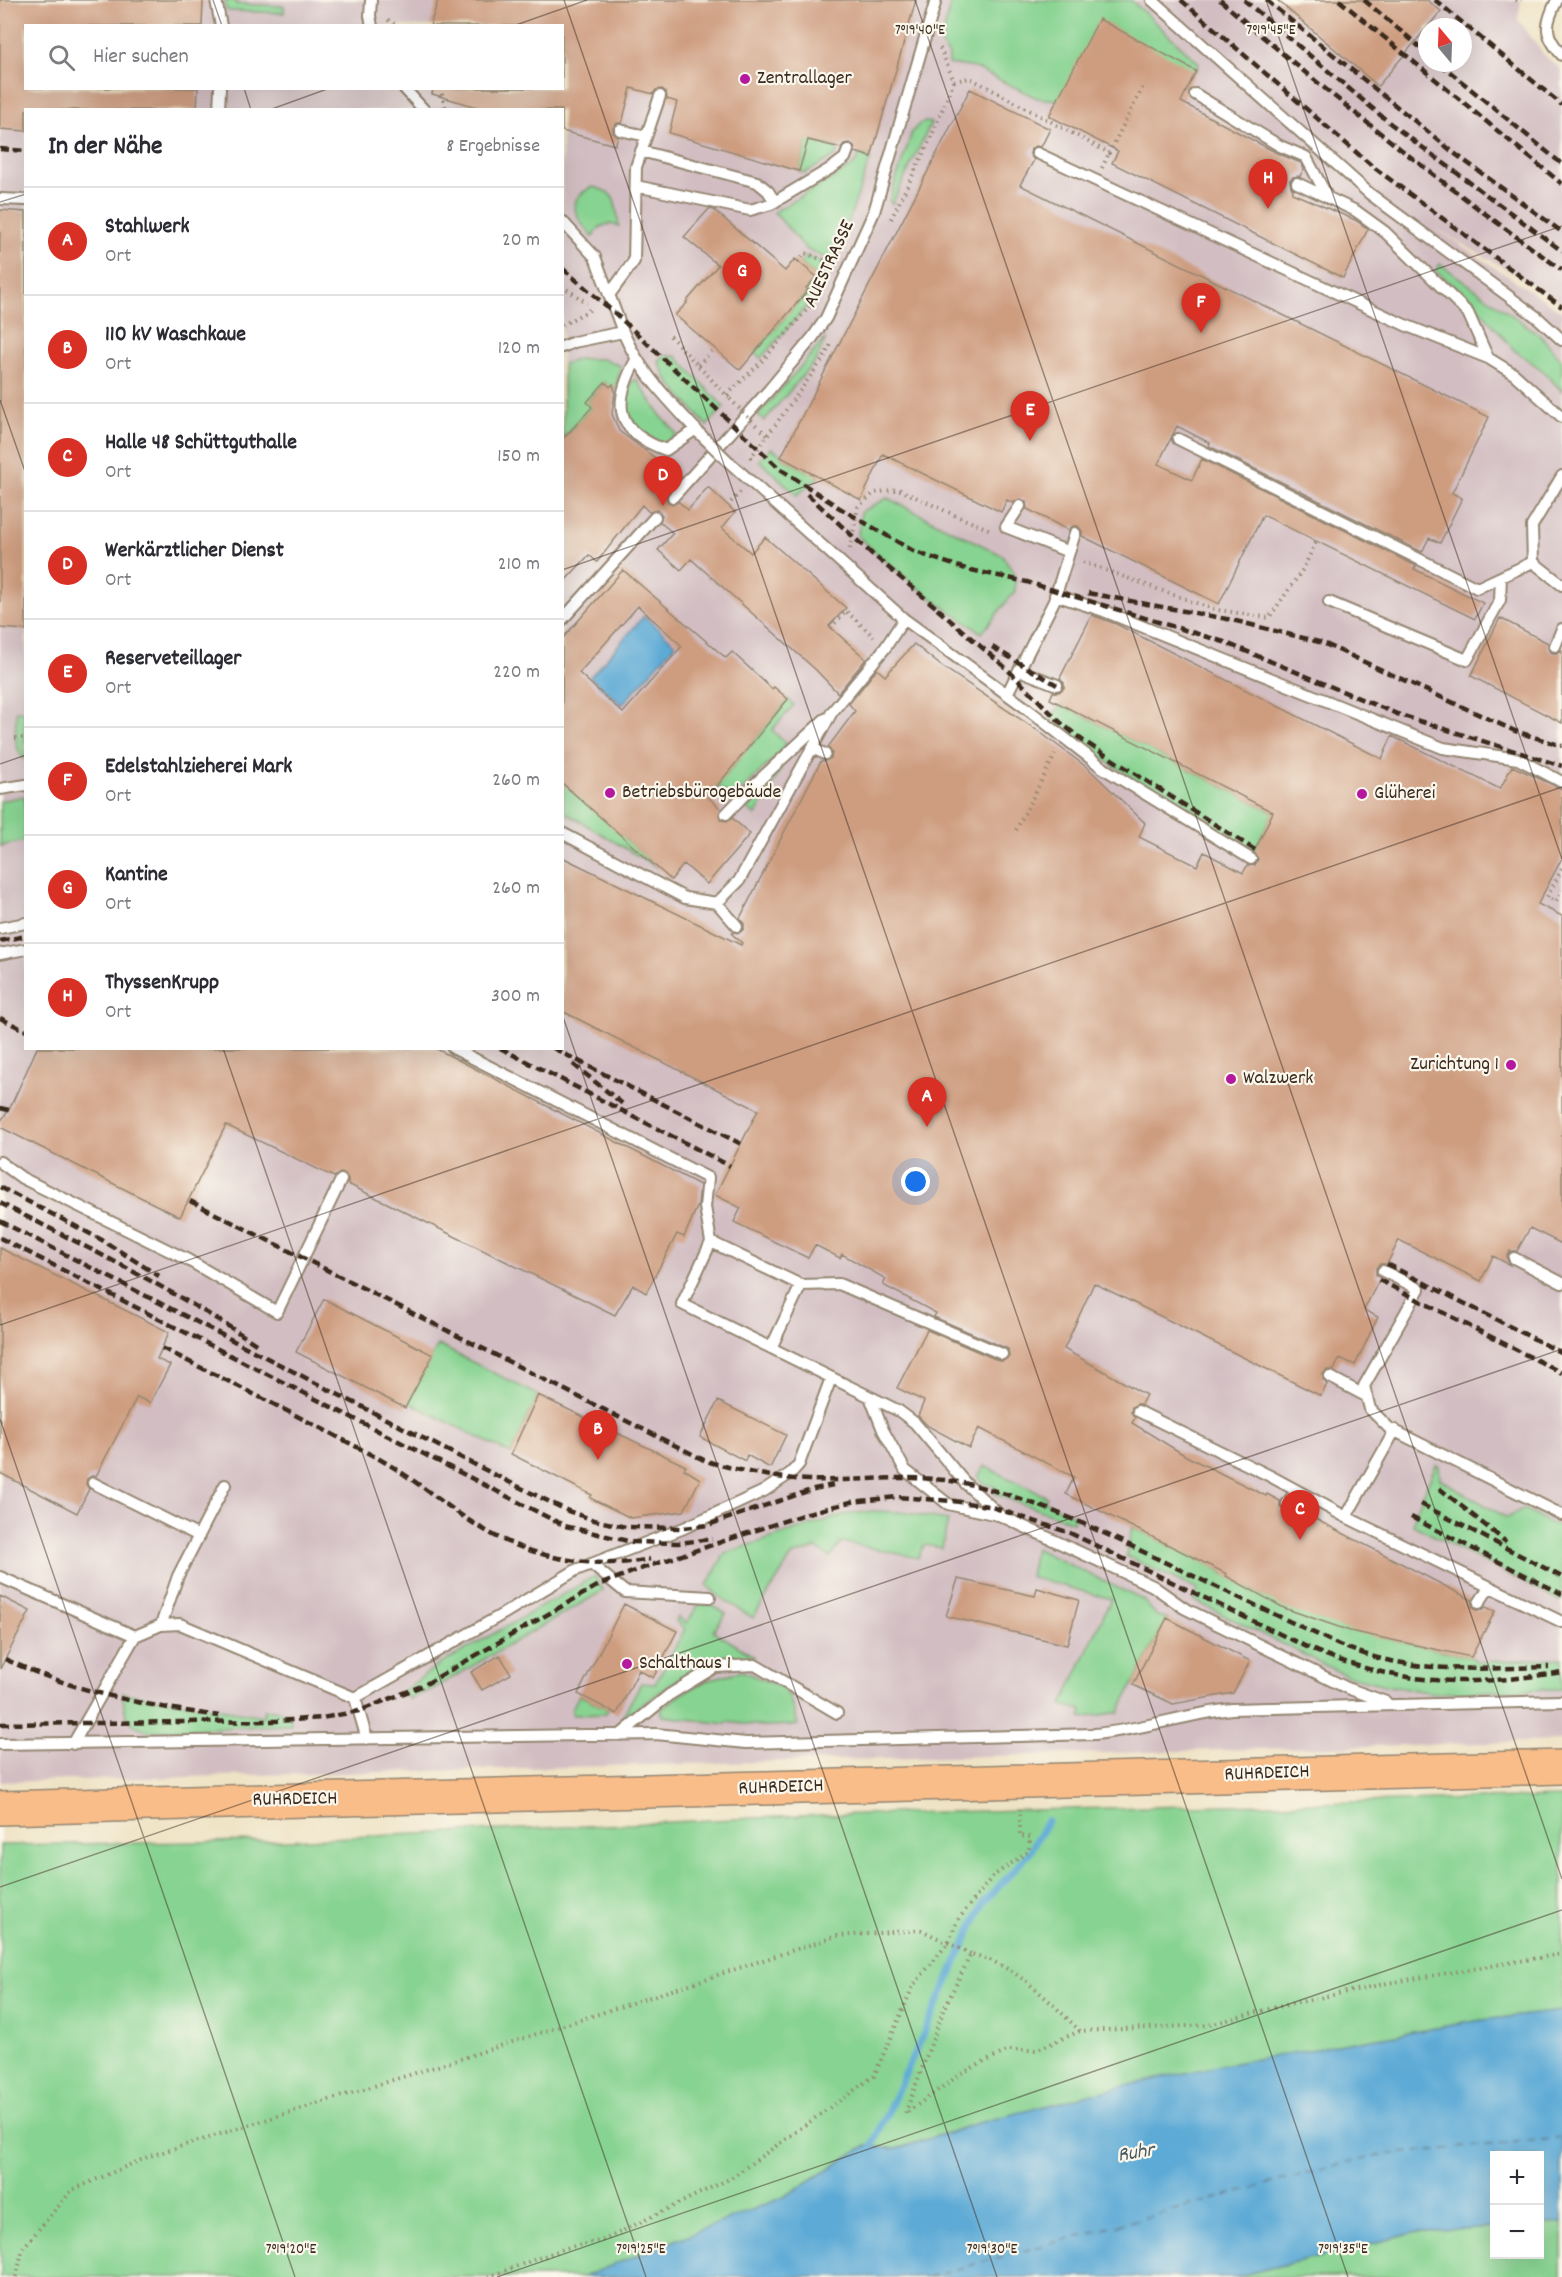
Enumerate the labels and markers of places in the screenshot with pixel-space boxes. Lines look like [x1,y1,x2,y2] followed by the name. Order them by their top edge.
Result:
[757,65,852,93] place label: Zentrallager
[738,72,752,86] marker: Zentrallager
[1248,160,1288,209] pin: H
[722,252,762,302] pin: G
[1182,284,1220,333] pin: F
[1010,392,1050,441] pin: E
[644,456,682,506] pin: D
[622,779,781,807] place label: Betriebsbürogebäude
[1374,780,1436,808] place label: Glüherei
[603,786,617,800] marker: Betriebsbürogebäude
[1355,787,1369,801] marker: Glüherei
[1410,1051,1499,1079] place label: Zurichtung 1
[1504,1058,1518,1072] marker: Zurichtung 1
[1243,1065,1314,1093] place label: Walzwerk
[1224,1072,1238,1086] marker: Walzwerk
[908,1078,946,1127] pin: A
[578,1410,618,1460] pin: B
[1280,1490,1320,1540] pin: C
[639,1650,731,1678] place label: Schalthaus 1
[620,1657,634,1671] marker: Schalthaus 1

